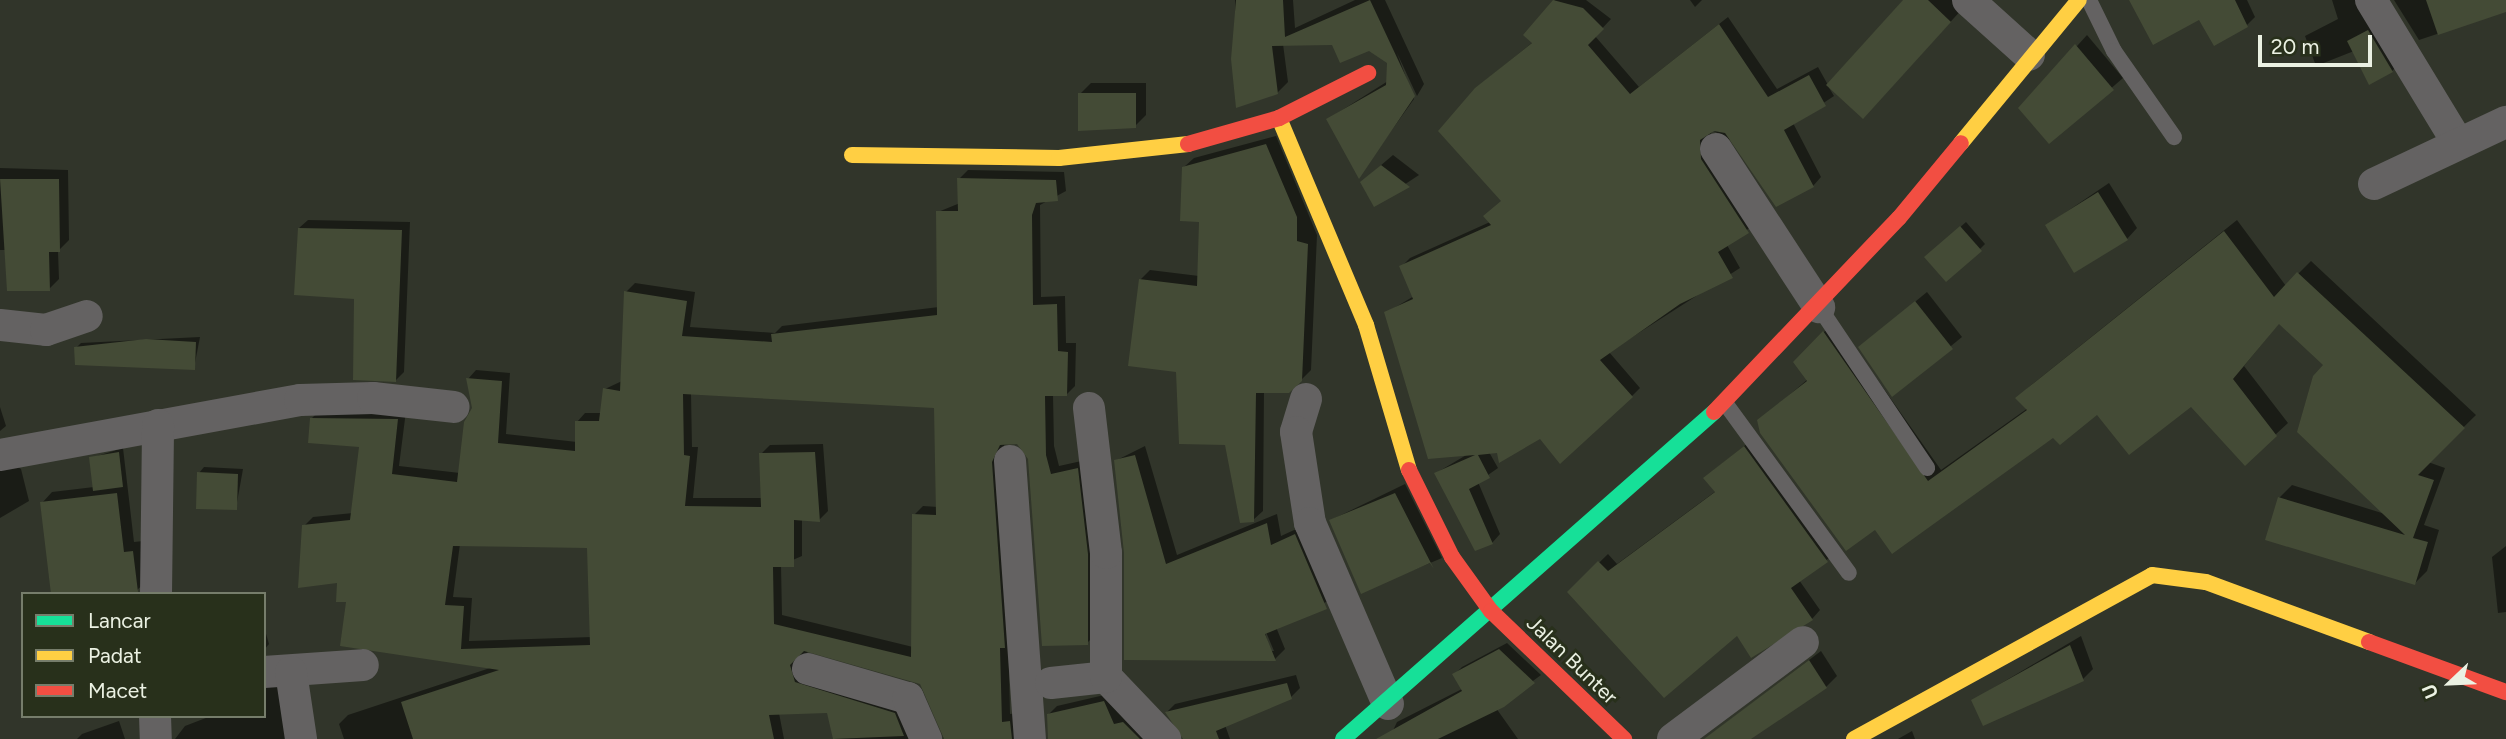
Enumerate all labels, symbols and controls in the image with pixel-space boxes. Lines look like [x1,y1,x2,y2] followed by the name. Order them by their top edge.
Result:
[2261,21,2375,65] scale bar
[2271,34,2319,59] text: 20 m
[21,592,266,718] legend
[88,608,151,633] text: Lancar
[1521,610,1623,710] street label: Jalan Bunter
[88,643,142,668] text: Padat
[2415,648,2485,718] north arrow
[88,678,147,703] text: Macet
[2417,681,2443,702] text: U

